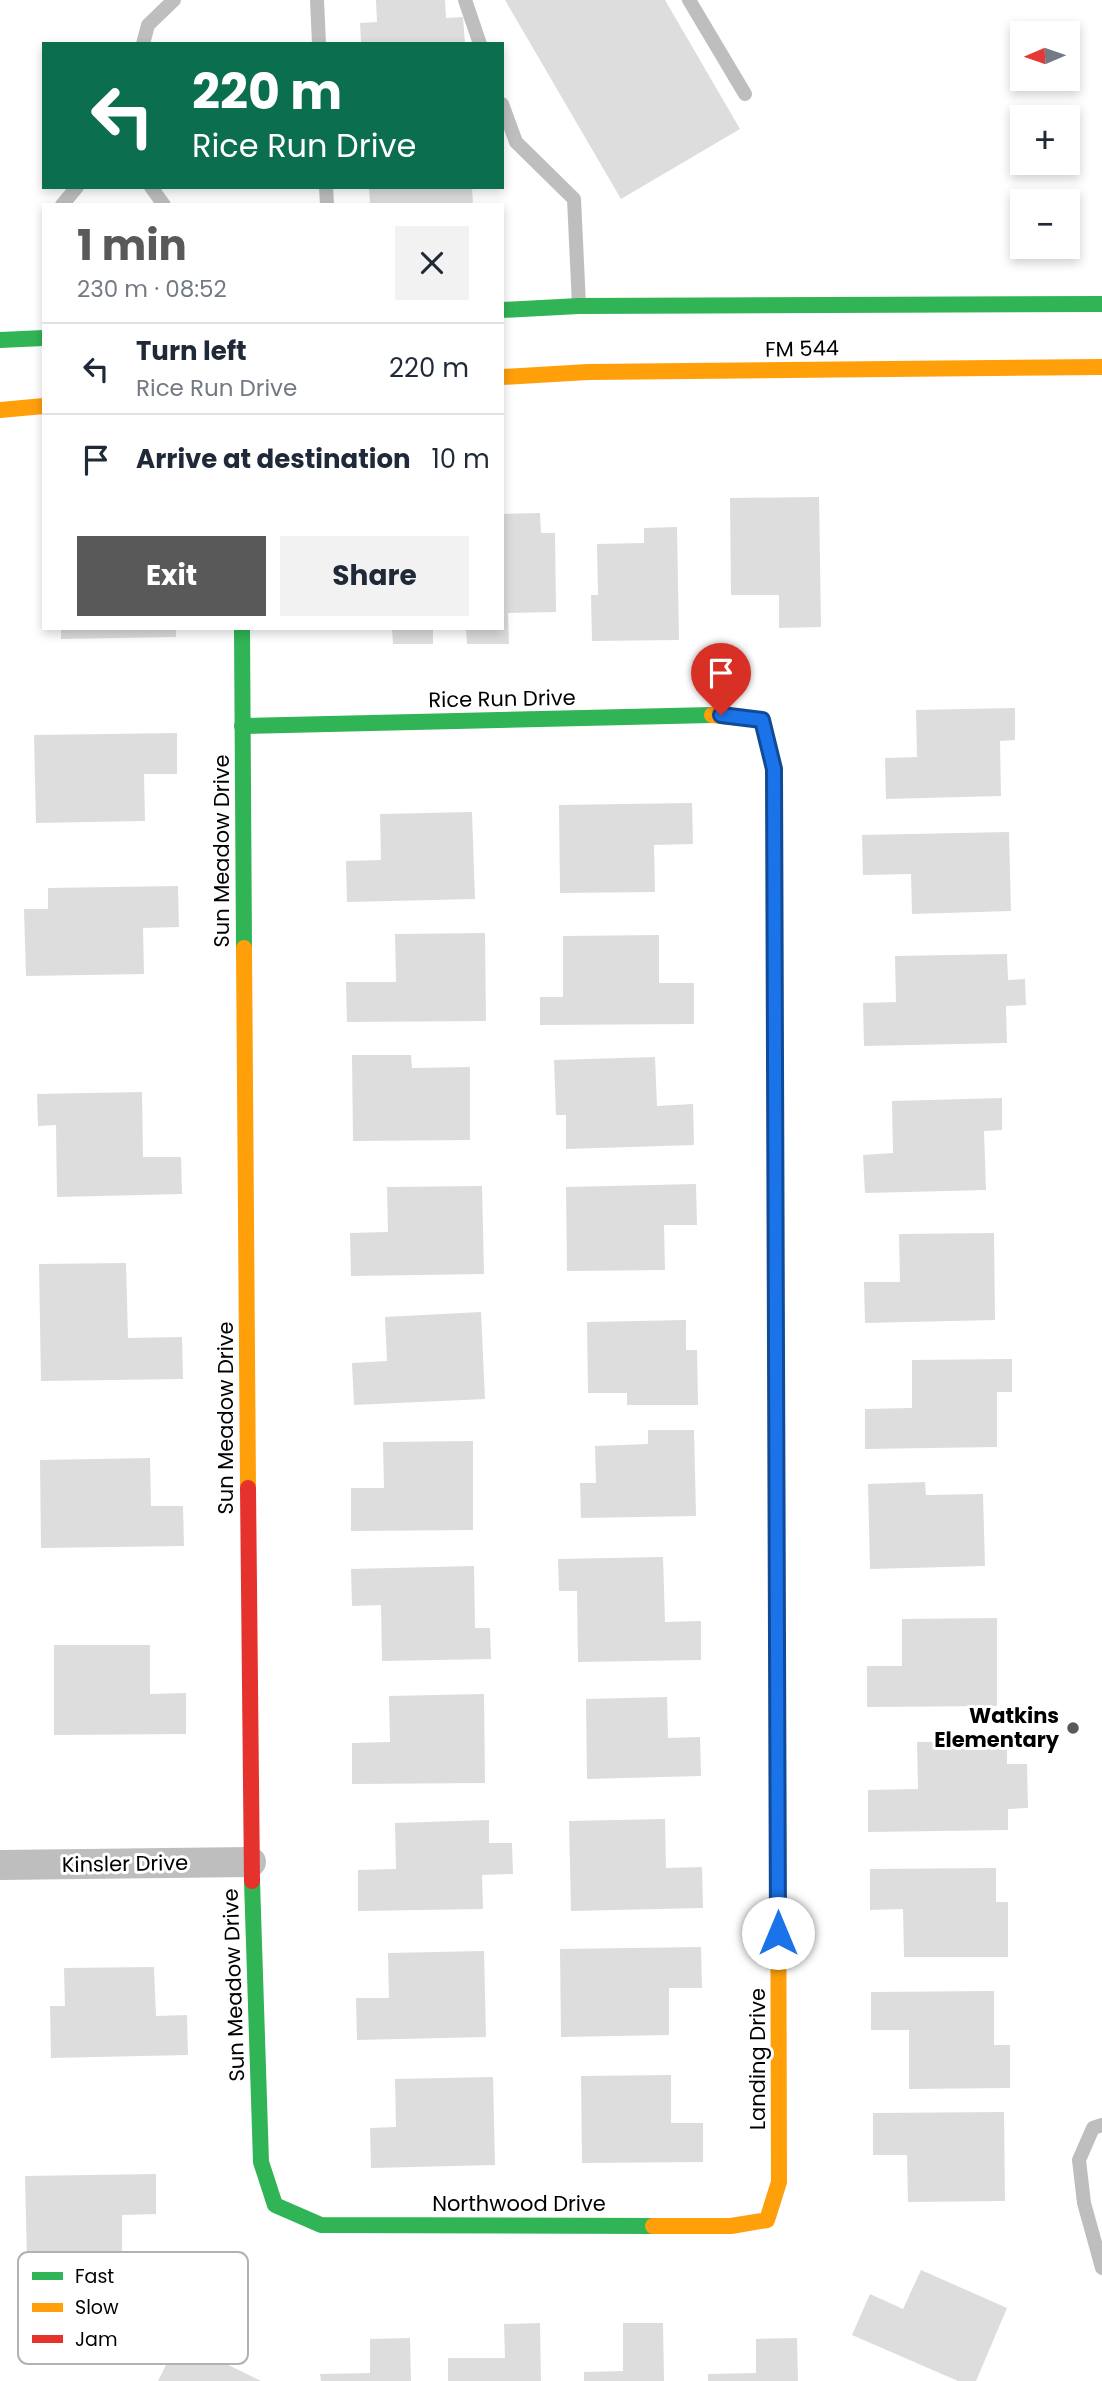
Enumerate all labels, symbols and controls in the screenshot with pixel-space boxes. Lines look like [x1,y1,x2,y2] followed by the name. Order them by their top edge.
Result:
[1010,21,1080,91] north arrow
[1010,21,1080,259] map controls
[192,58,342,126] text: 220 m
[77,70,168,161] icon: left
[1010,105,1080,175] button: +
[192,123,416,168] text: Rice Run Drive
[1010,189,1080,259] button: −
[77,216,187,275] text: 1 min
[395,226,469,300] button: close
[77,273,227,305] text: 230 m · 08:52
[136,333,247,369] text: Turn left
[765,333,839,364] street label: FM 544
[77,350,115,388] icon: left
[389,350,469,386] text: 220 m
[136,372,297,404] text: Rice Run Drive
[77,441,115,479] icon: arrive
[136,441,411,477] text: Arrive at destination
[432,441,490,477] text: 10 m
[77,536,266,616] button: Exit
[280,536,469,616] button: Share
[691,643,751,715] pin
[702,654,740,692] icon: arrive
[428,683,576,714] street label: Rice Run Drive
[207,754,236,948] street label: Sun Meadow Drive
[211,1321,240,1515] street label: Sun Meadow Drive
[934,1701,1060,1754] place label: Watkins Elementary
[1065,1720,1081,1736] marker: Watkins Elementary
[62,1848,188,1879] street label: Kinsler Drive
[216,1888,251,2082] street label: Sun Meadow Drive
[741,1896,815,1970] position arrow
[743,1988,772,2130] street label: Landing Drive
[432,2189,606,2218] street label: Northwood Drive
[18,2252,248,2364] legend
[75,2263,114,2290] text: Fast
[75,2294,119,2321] text: Slow
[75,2326,117,2353] text: Jam

